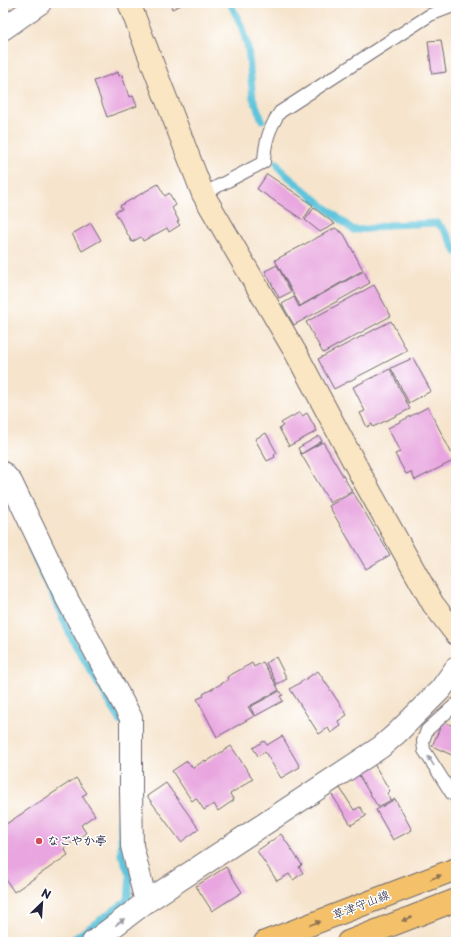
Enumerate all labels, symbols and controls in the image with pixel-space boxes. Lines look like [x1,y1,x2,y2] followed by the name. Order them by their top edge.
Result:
[427,756,435,766] one-way arrow
[47,831,107,849] place label: なごやか亭
[34,836,44,846] marker: なごやか亭
[431,873,443,879] one-way arrow
[22,883,62,923] north arrow
[39,884,54,903] text: N
[329,885,392,923] street label: 草津守山線
[400,917,412,923] one-way arrow
[114,918,125,926] one-way arrow
[309,919,321,925] one-way arrow

